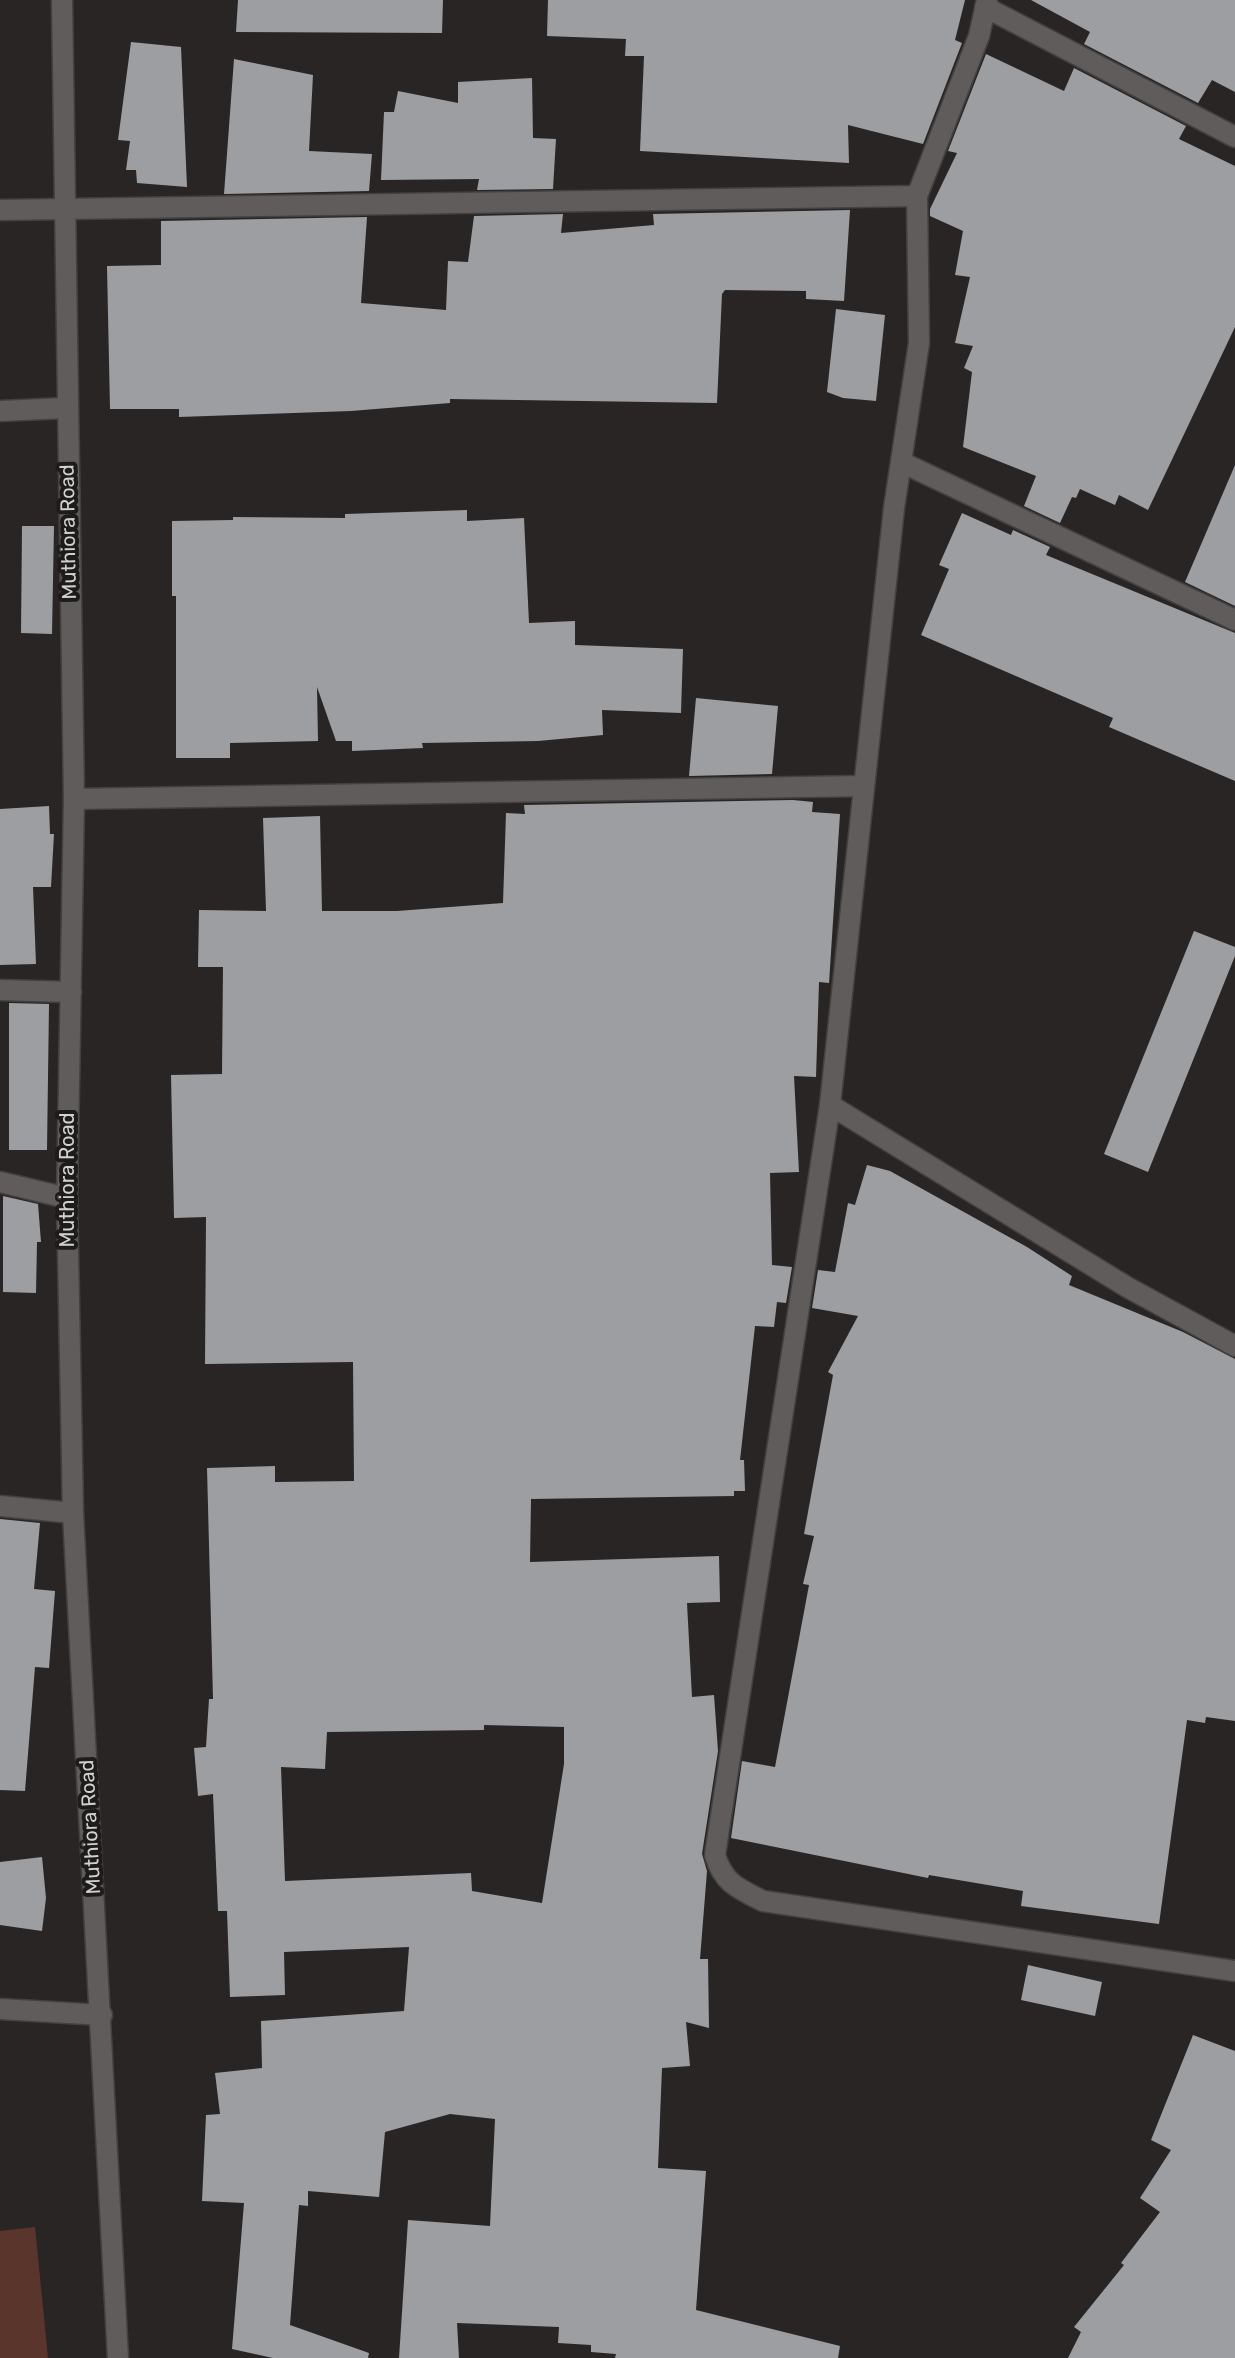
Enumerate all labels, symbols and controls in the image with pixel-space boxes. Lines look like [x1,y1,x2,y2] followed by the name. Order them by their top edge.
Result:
[56,464,82,600] street label: Muthiora Road
[56,1112,80,1248] street label: Muthiora Road
[75,1759,107,1895] street label: Muthiora Road

